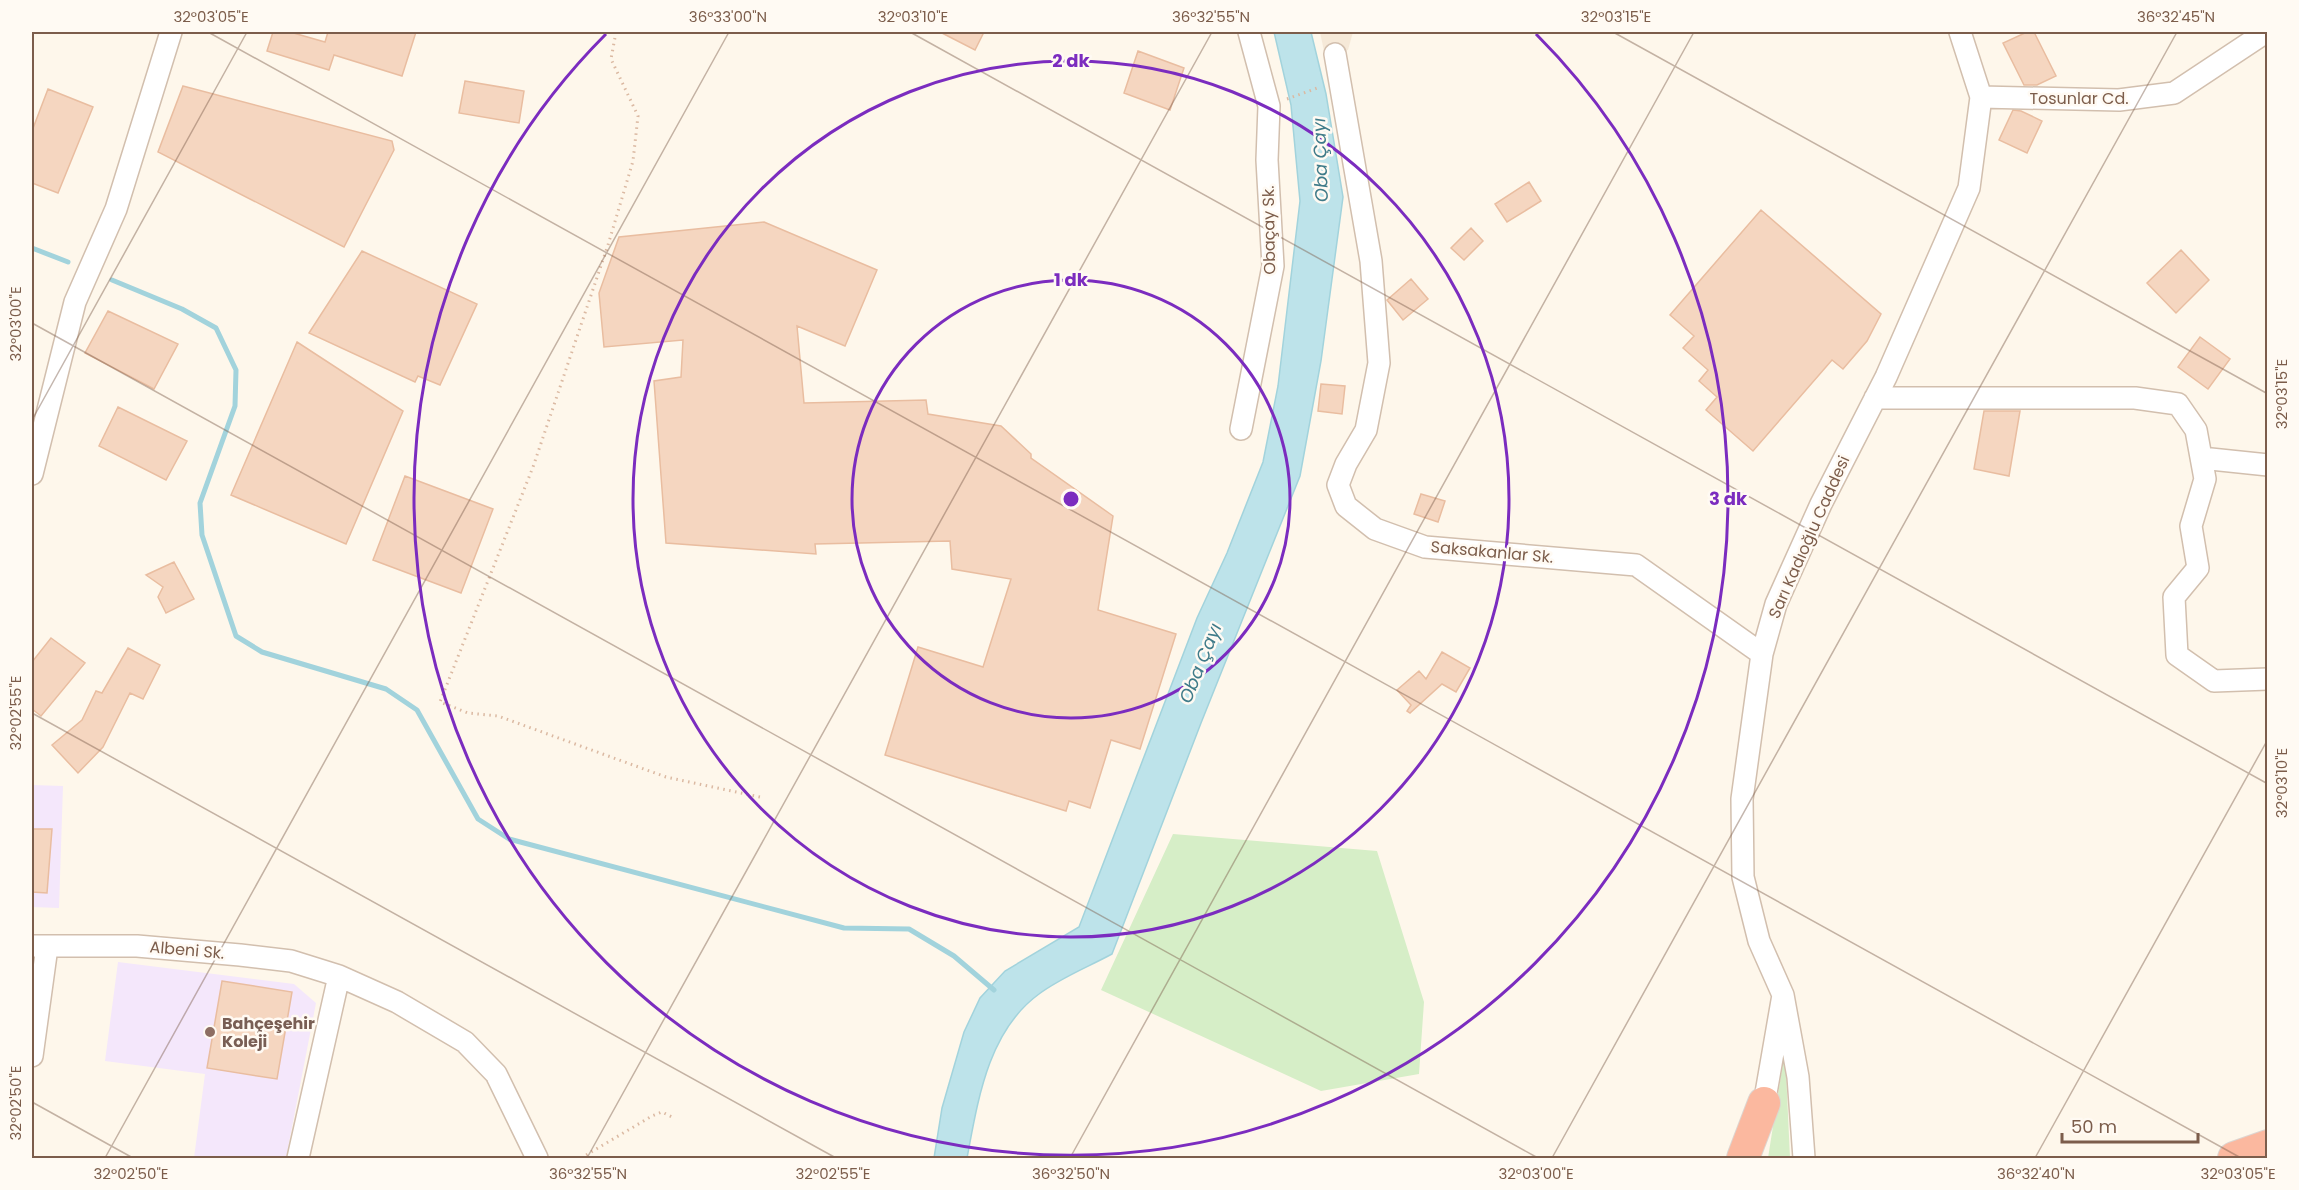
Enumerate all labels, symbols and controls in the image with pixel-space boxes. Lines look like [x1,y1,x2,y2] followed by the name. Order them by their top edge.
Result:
[173,6,249,27] text: 32°03'05"E
[689,6,767,27] text: 36°33'00"N
[878,6,948,27] text: 32°03'10"E
[1172,6,1250,27] text: 36°32'55"N
[1581,6,1651,27] text: 32°03'15"E
[2137,6,2215,27] text: 36°32'45"N
[1052,48,1091,73] text: 2 dk
[2029,87,2129,110] street label: Tosunlar Cd.
[1306,117,1334,203] water label: Oba Çayı
[1257,185,1281,275] street label: Obaçay Sk.
[1054,267,1089,292] text: 1 dk
[5,286,26,362] text: 32°03'00"E
[2271,359,2292,429] text: 32°03'15"E
[1763,452,1855,622] street label: Sarı Kadıoğlu Caddesi
[1709,486,1748,511] text: 3 dk
[1061,489,1081,509] centre of rings
[1430,535,1554,569] street label: Saksakanlar Sk.
[1173,619,1227,707] water label: Oba Çayı
[5,676,26,750] text: 32°02'55"E
[2271,748,2292,818] text: 32°03'10"E
[149,935,225,965] street label: Albeni Sk.
[222,1012,315,1053] place label: Bahçeşehir Koleji
[203,1025,217,1039] marker: Bahçeşehir Koleji
[5,1066,26,1140] text: 32°02'50"E
[2062,1106,2198,1144] scale bar
[2071,1114,2117,1139] text: 50 m
[94,1163,168,1184] text: 32°02'50"E
[549,1163,627,1184] text: 36°32'55"N
[796,1163,870,1184] text: 32°02'55"E
[1032,1163,1110,1184] text: 36°32'50"N
[1498,1163,1574,1184] text: 32°03'00"E
[1997,1163,2075,1184] text: 36°32'40"N
[2200,1163,2276,1184] text: 32°03'05"E

